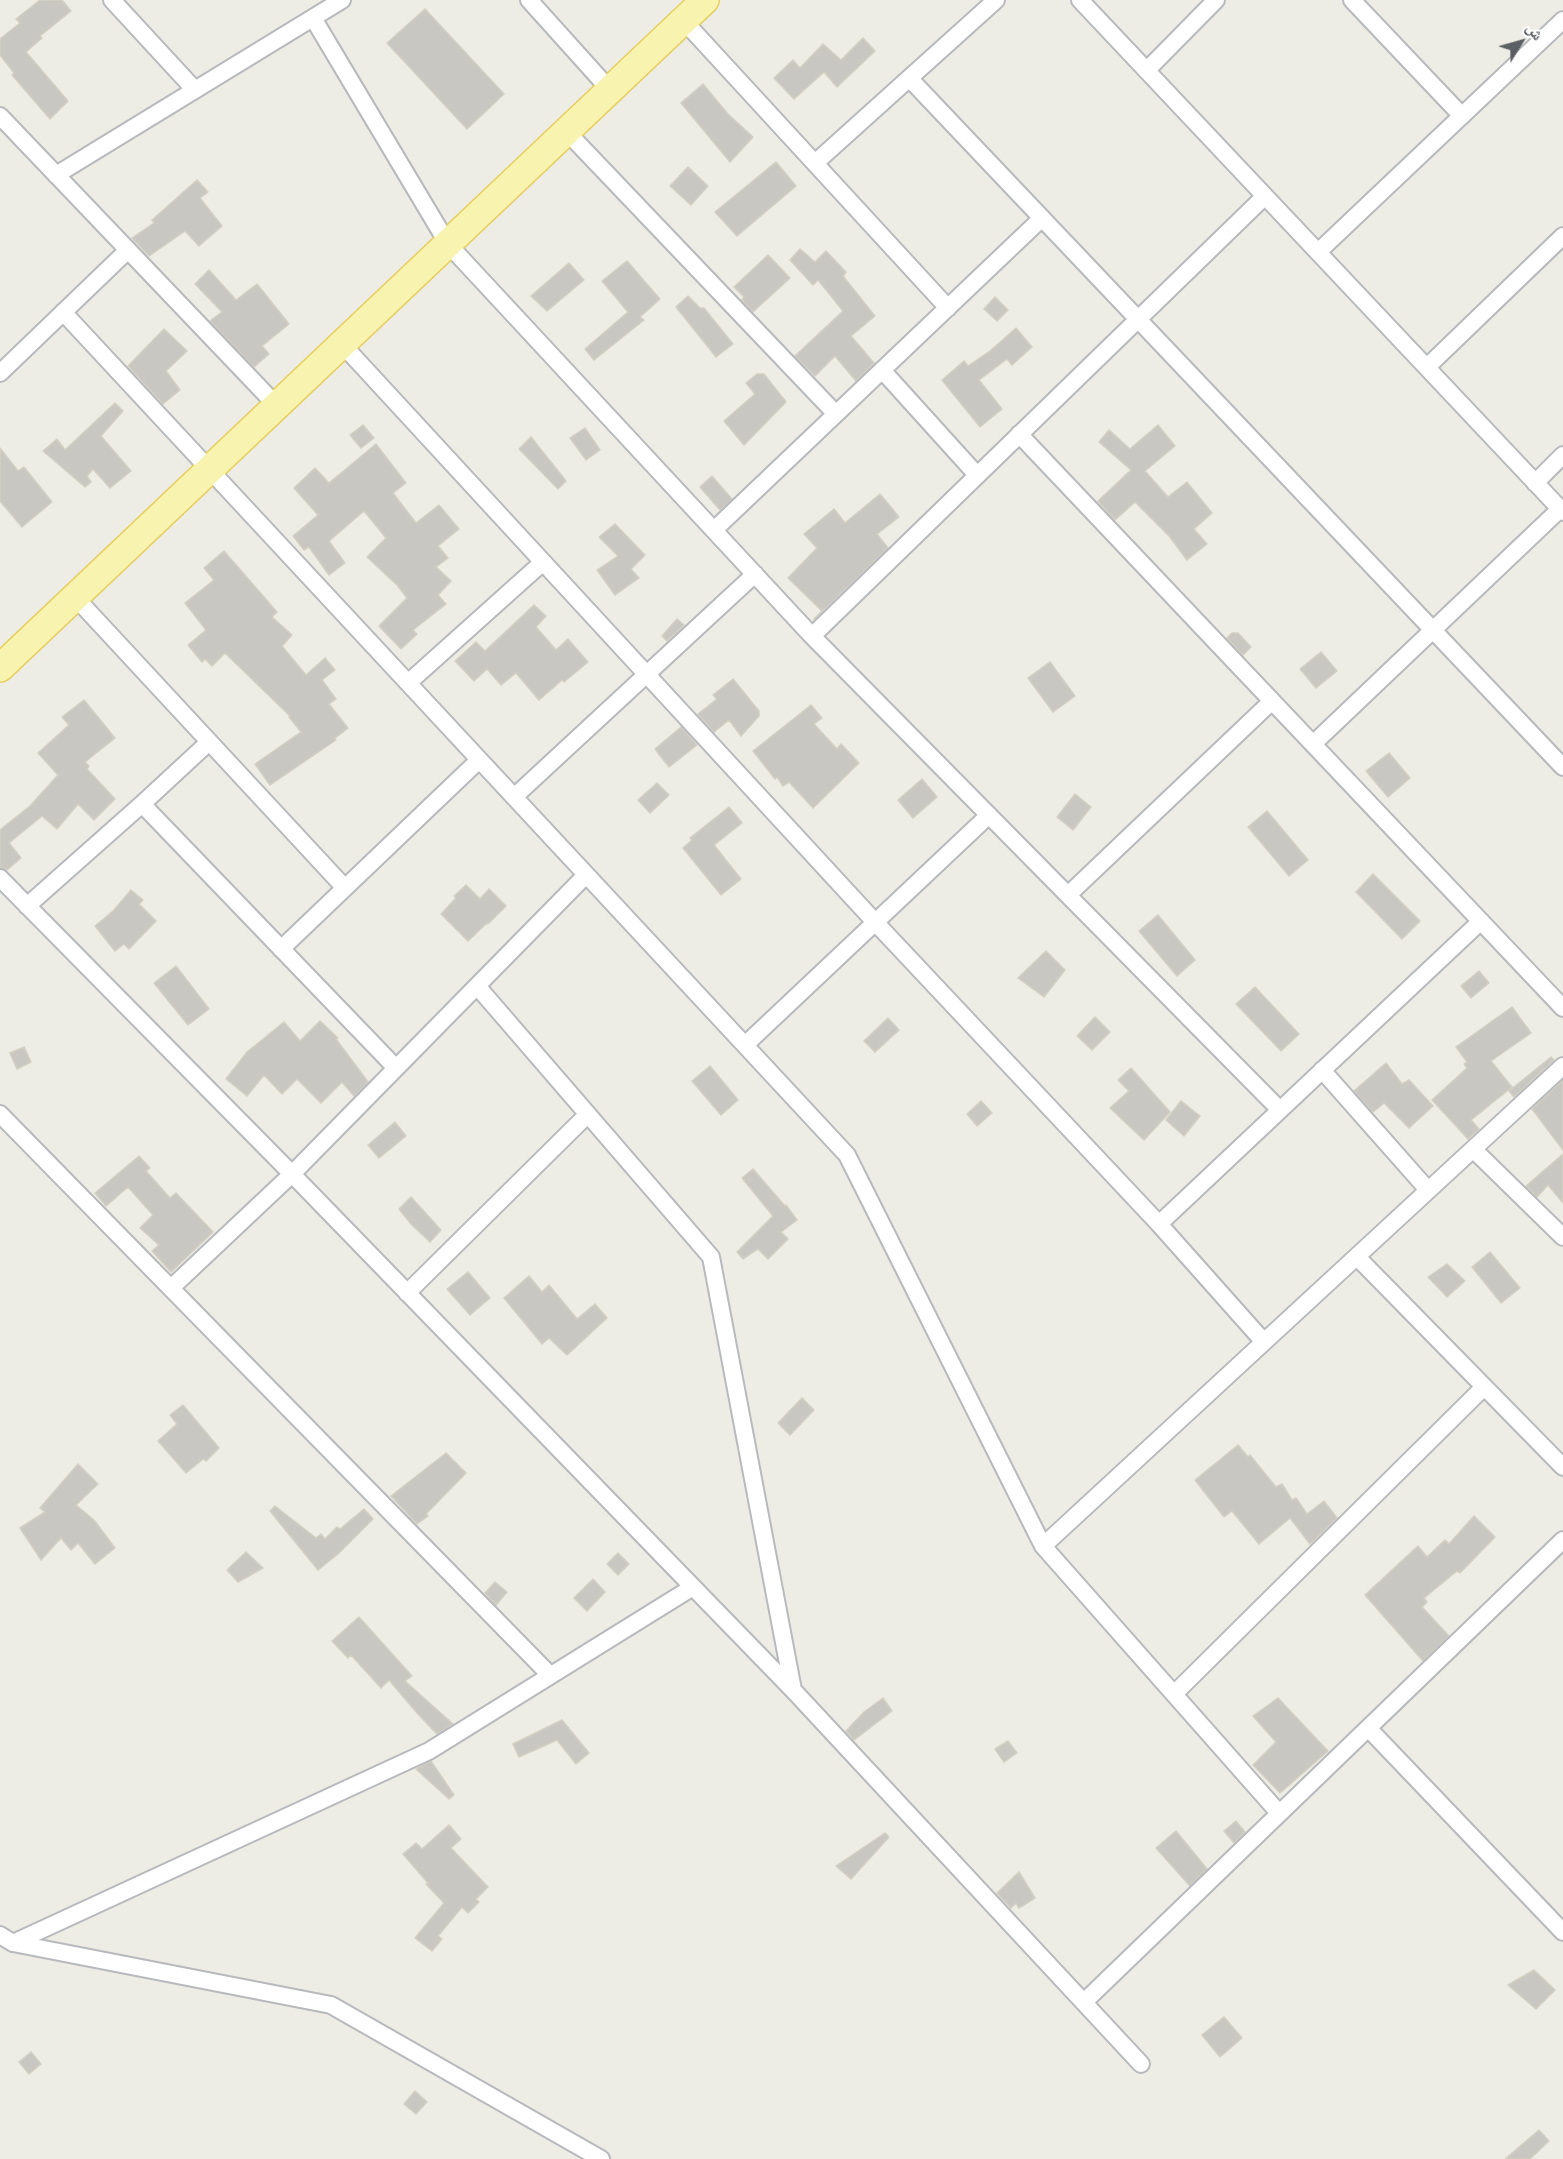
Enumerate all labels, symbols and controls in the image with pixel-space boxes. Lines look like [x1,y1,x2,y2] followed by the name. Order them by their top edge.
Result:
[1491,12,1551,72] north arrow
[1522,18,1548,44] text: ش

